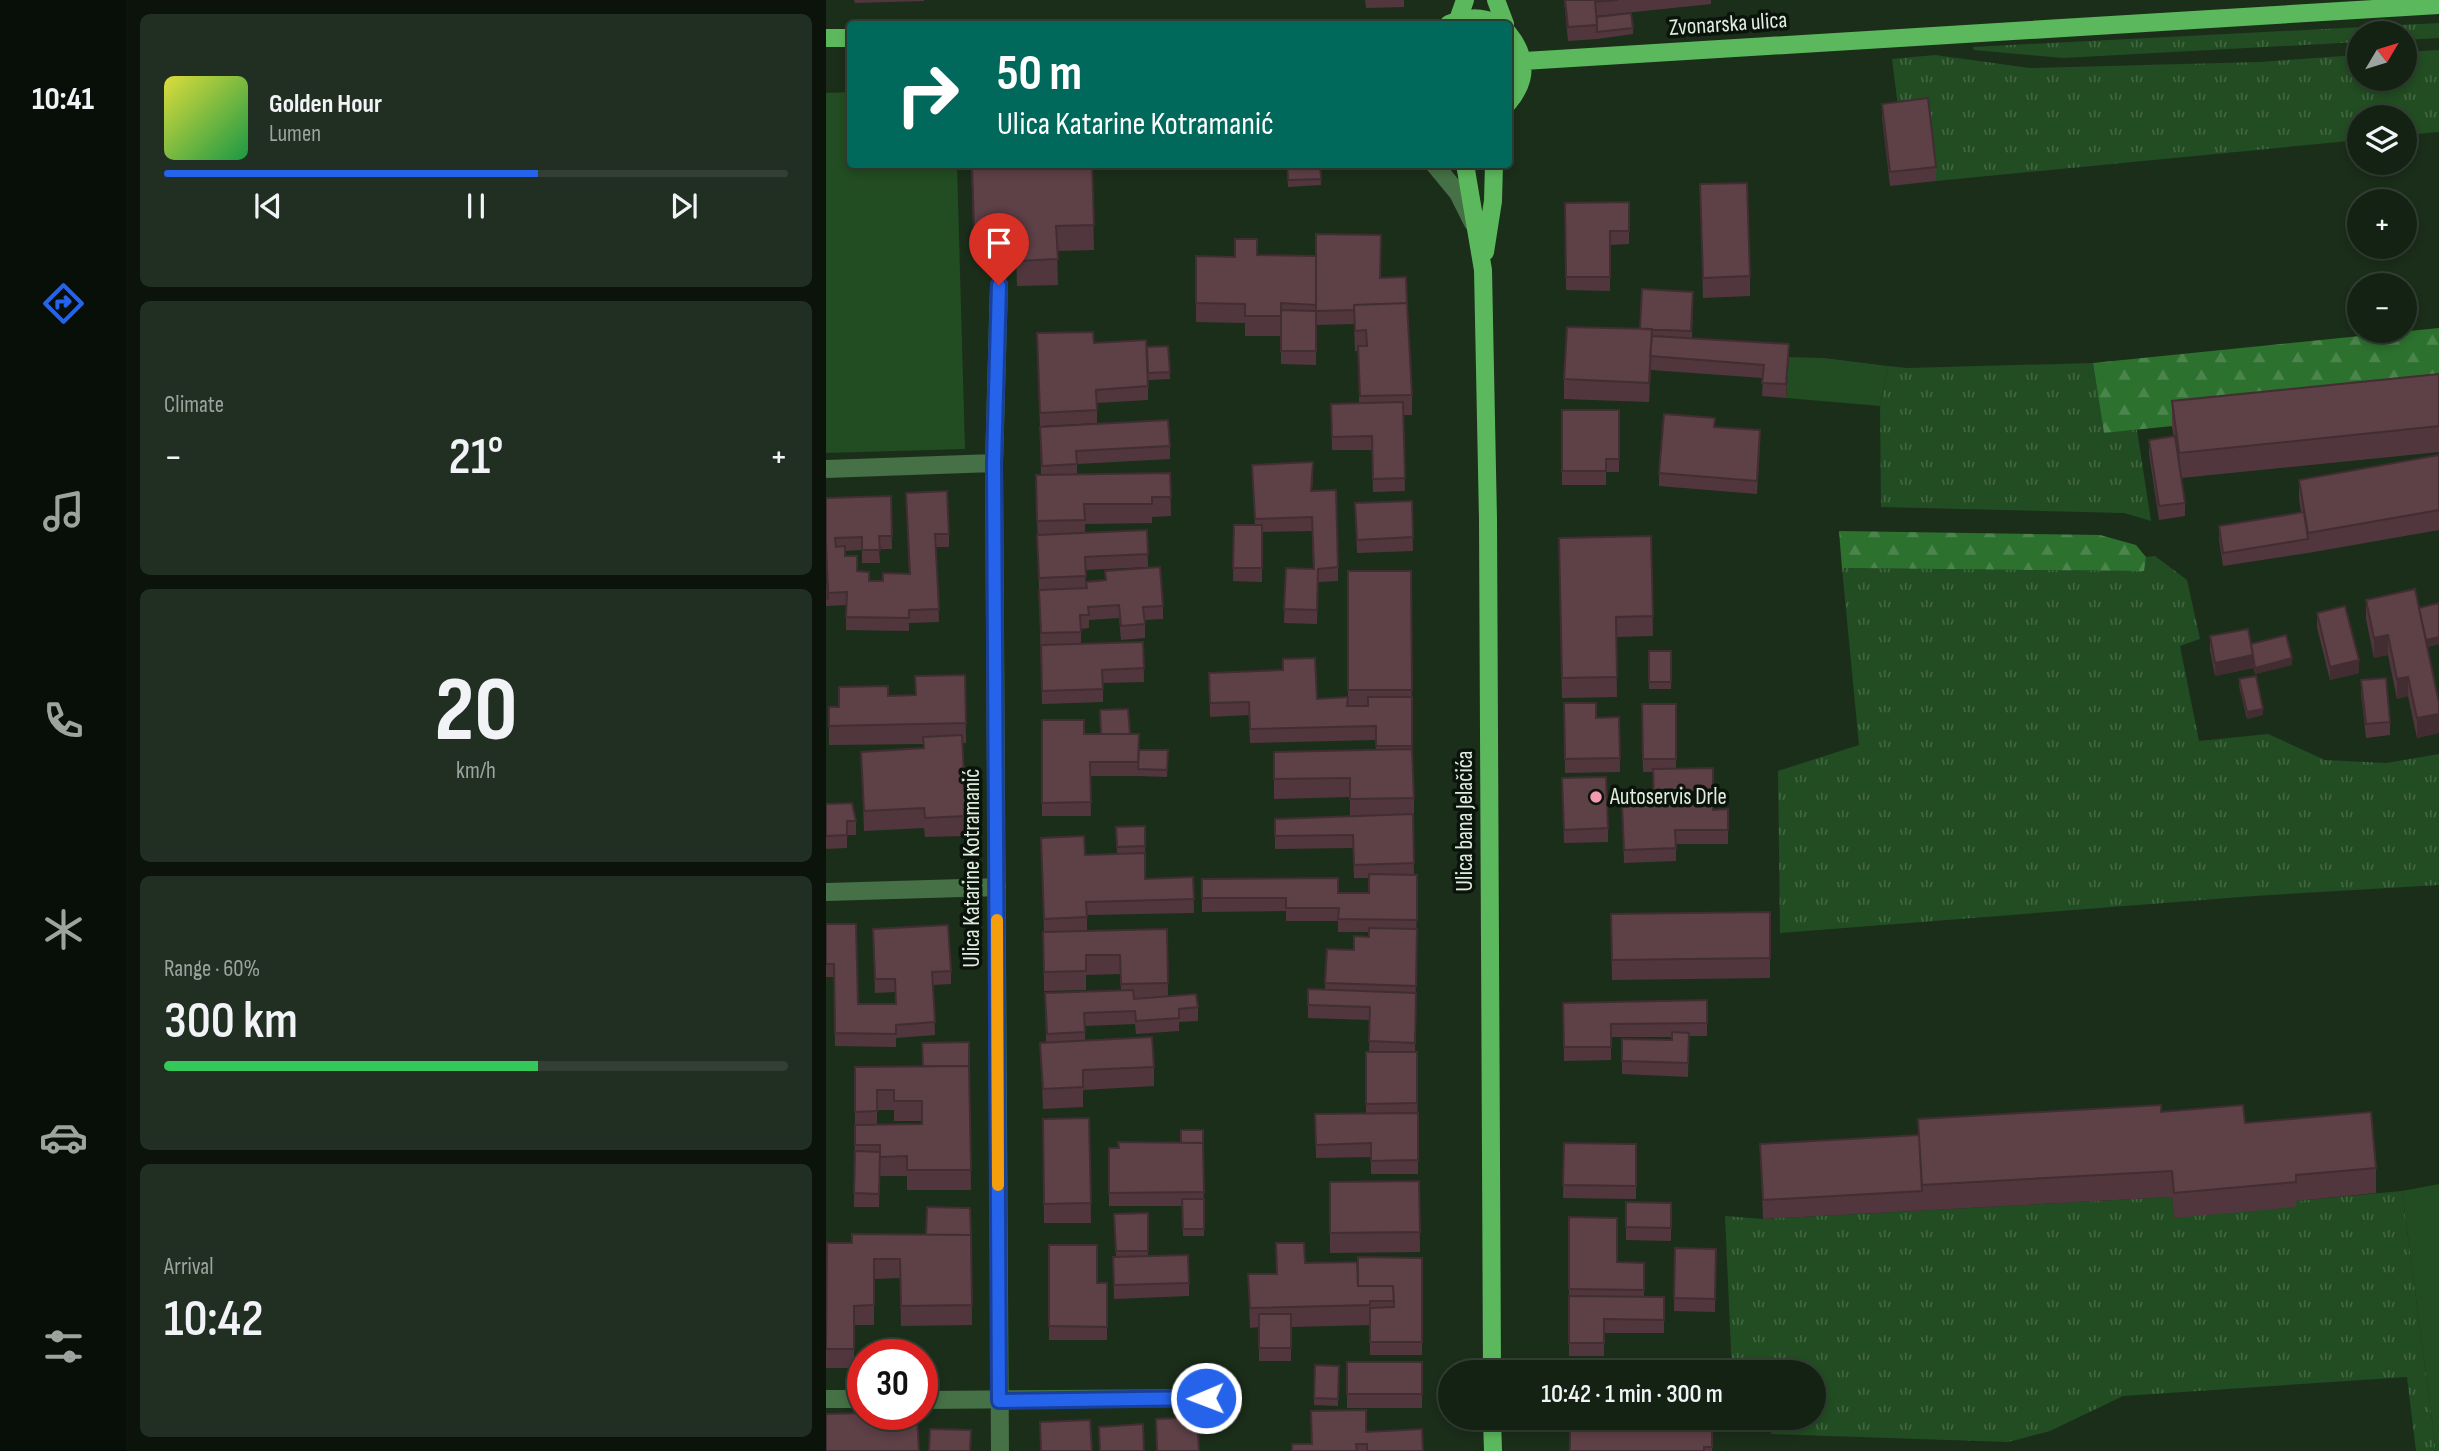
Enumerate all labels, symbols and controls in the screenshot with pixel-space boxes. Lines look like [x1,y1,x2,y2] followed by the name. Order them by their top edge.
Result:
[1668,6,1788,42] street label: Zvonarska ulica
[2347,21,2417,91] north arrow
[2347,21,2417,343] map controls
[997,45,1082,104] text: 50 m
[882,49,973,140] icon: right
[32,80,94,119] text: 10:41
[269,89,382,120] text: Golden Hour
[997,105,1274,144] text: Ulica Katarine Kotramanić
[2347,105,2417,175] button: layers
[269,120,321,148] text: Lumen
[249,187,287,225] icon: previous
[457,187,495,225] icon: pause
[665,187,703,225] icon: next
[2347,189,2417,259] button: +
[969,213,1029,285] pin
[980,224,1018,262] icon: arrive
[2347,273,2417,343] button: −
[39,279,88,328] icon: directions
[164,391,224,419] text: Climate
[449,426,503,489] text: 21°
[164,435,183,480] text: −
[769,435,788,480] text: +
[39,487,88,536] icon: music
[434,657,518,766] text: 20
[39,696,88,745] icon: phone
[1451,751,1479,891] street label: Ulica bana Jelačića
[456,757,496,785] text: km/h
[958,769,986,967] street label: Ulica Katarine Kotramanić
[1609,783,1727,811] place label: Autoservis Drle
[1588,789,1604,805] marker: Autoservis Drle
[39,905,88,954] icon: climate
[164,955,260,983] text: Range · 60%
[164,990,298,1053] text: 300 km
[39,1113,88,1162] icon: car
[164,1253,213,1281] text: Arrival
[164,1288,263,1351] text: 10:42
[39,1322,88,1371] icon: filters
[847,1339,938,1430] speed limit sign: 30
[1169,1361,1243,1435] position arrow
[1541,1379,1723,1410] text: 10:42 · 1 min · 300 m

